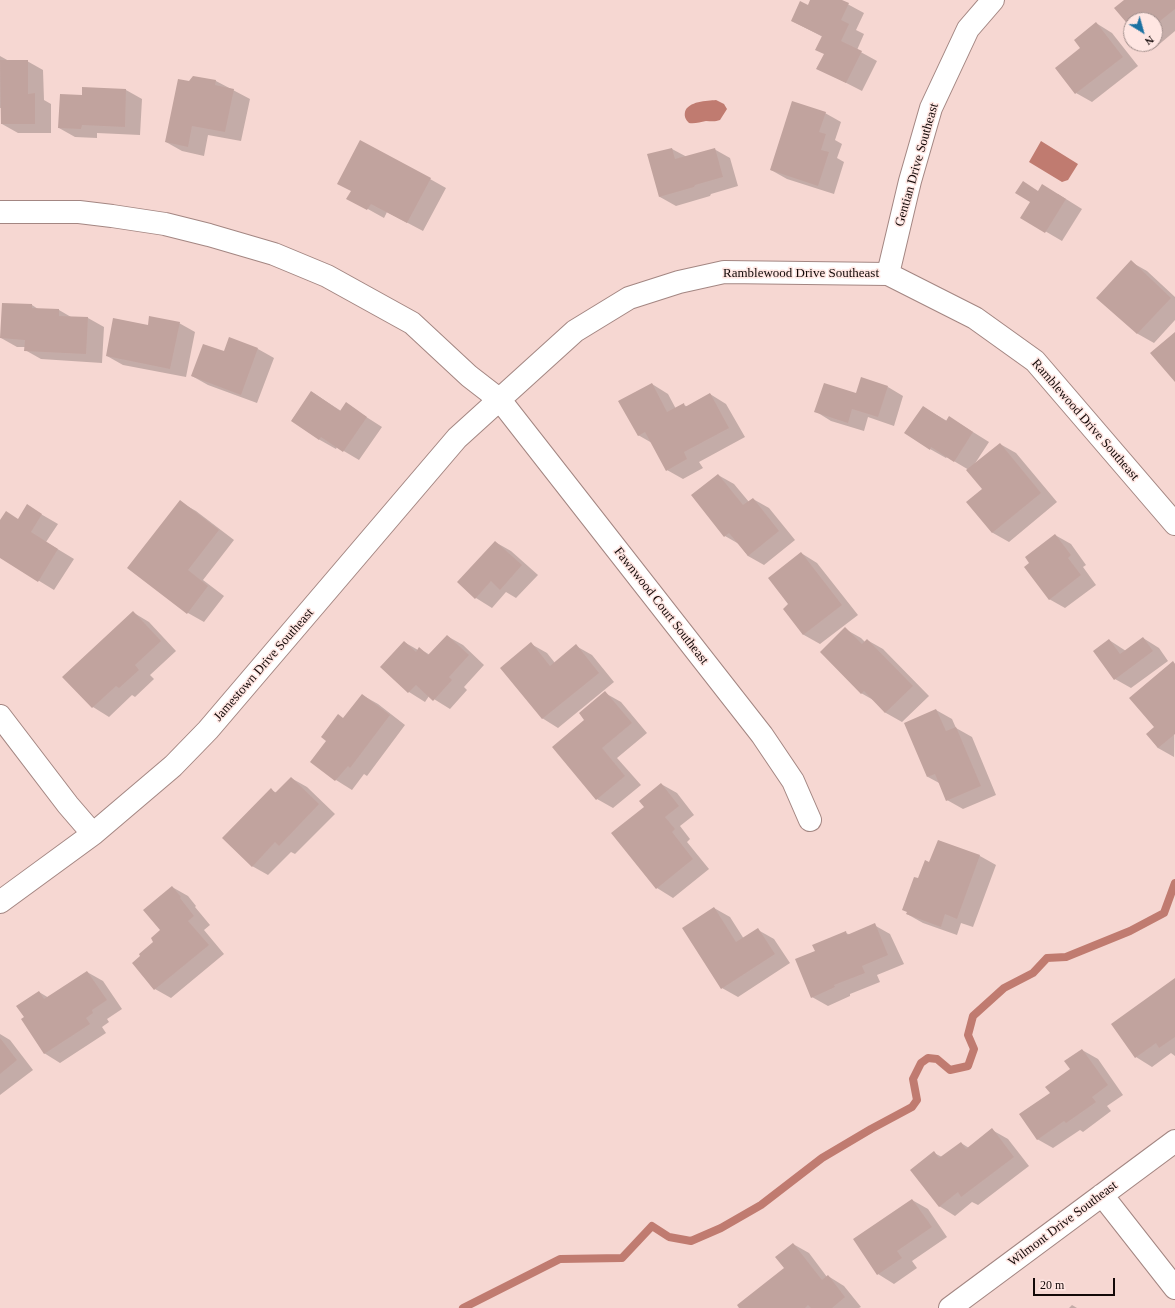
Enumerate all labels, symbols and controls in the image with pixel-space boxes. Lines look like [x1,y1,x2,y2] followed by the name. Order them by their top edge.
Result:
[1123,12,1163,52] north arrow
[1143,34,1156,48] text: N
[892,101,942,229] street label: Gentian Drive Southeast
[723,266,879,282] street label: Ramblewood Drive Southeast
[1028,356,1142,484] street label: Ramblewood Drive Southeast
[610,544,712,668] street label: Fawnwood Court Southeast
[211,605,317,725] street label: Jamestown Drive Southeast
[1005,1178,1121,1270] street label: Wilmont Drive Southeast
[1035,1270,1117,1296] scale bar
[1040,1278,1064,1292] text: 20 m

